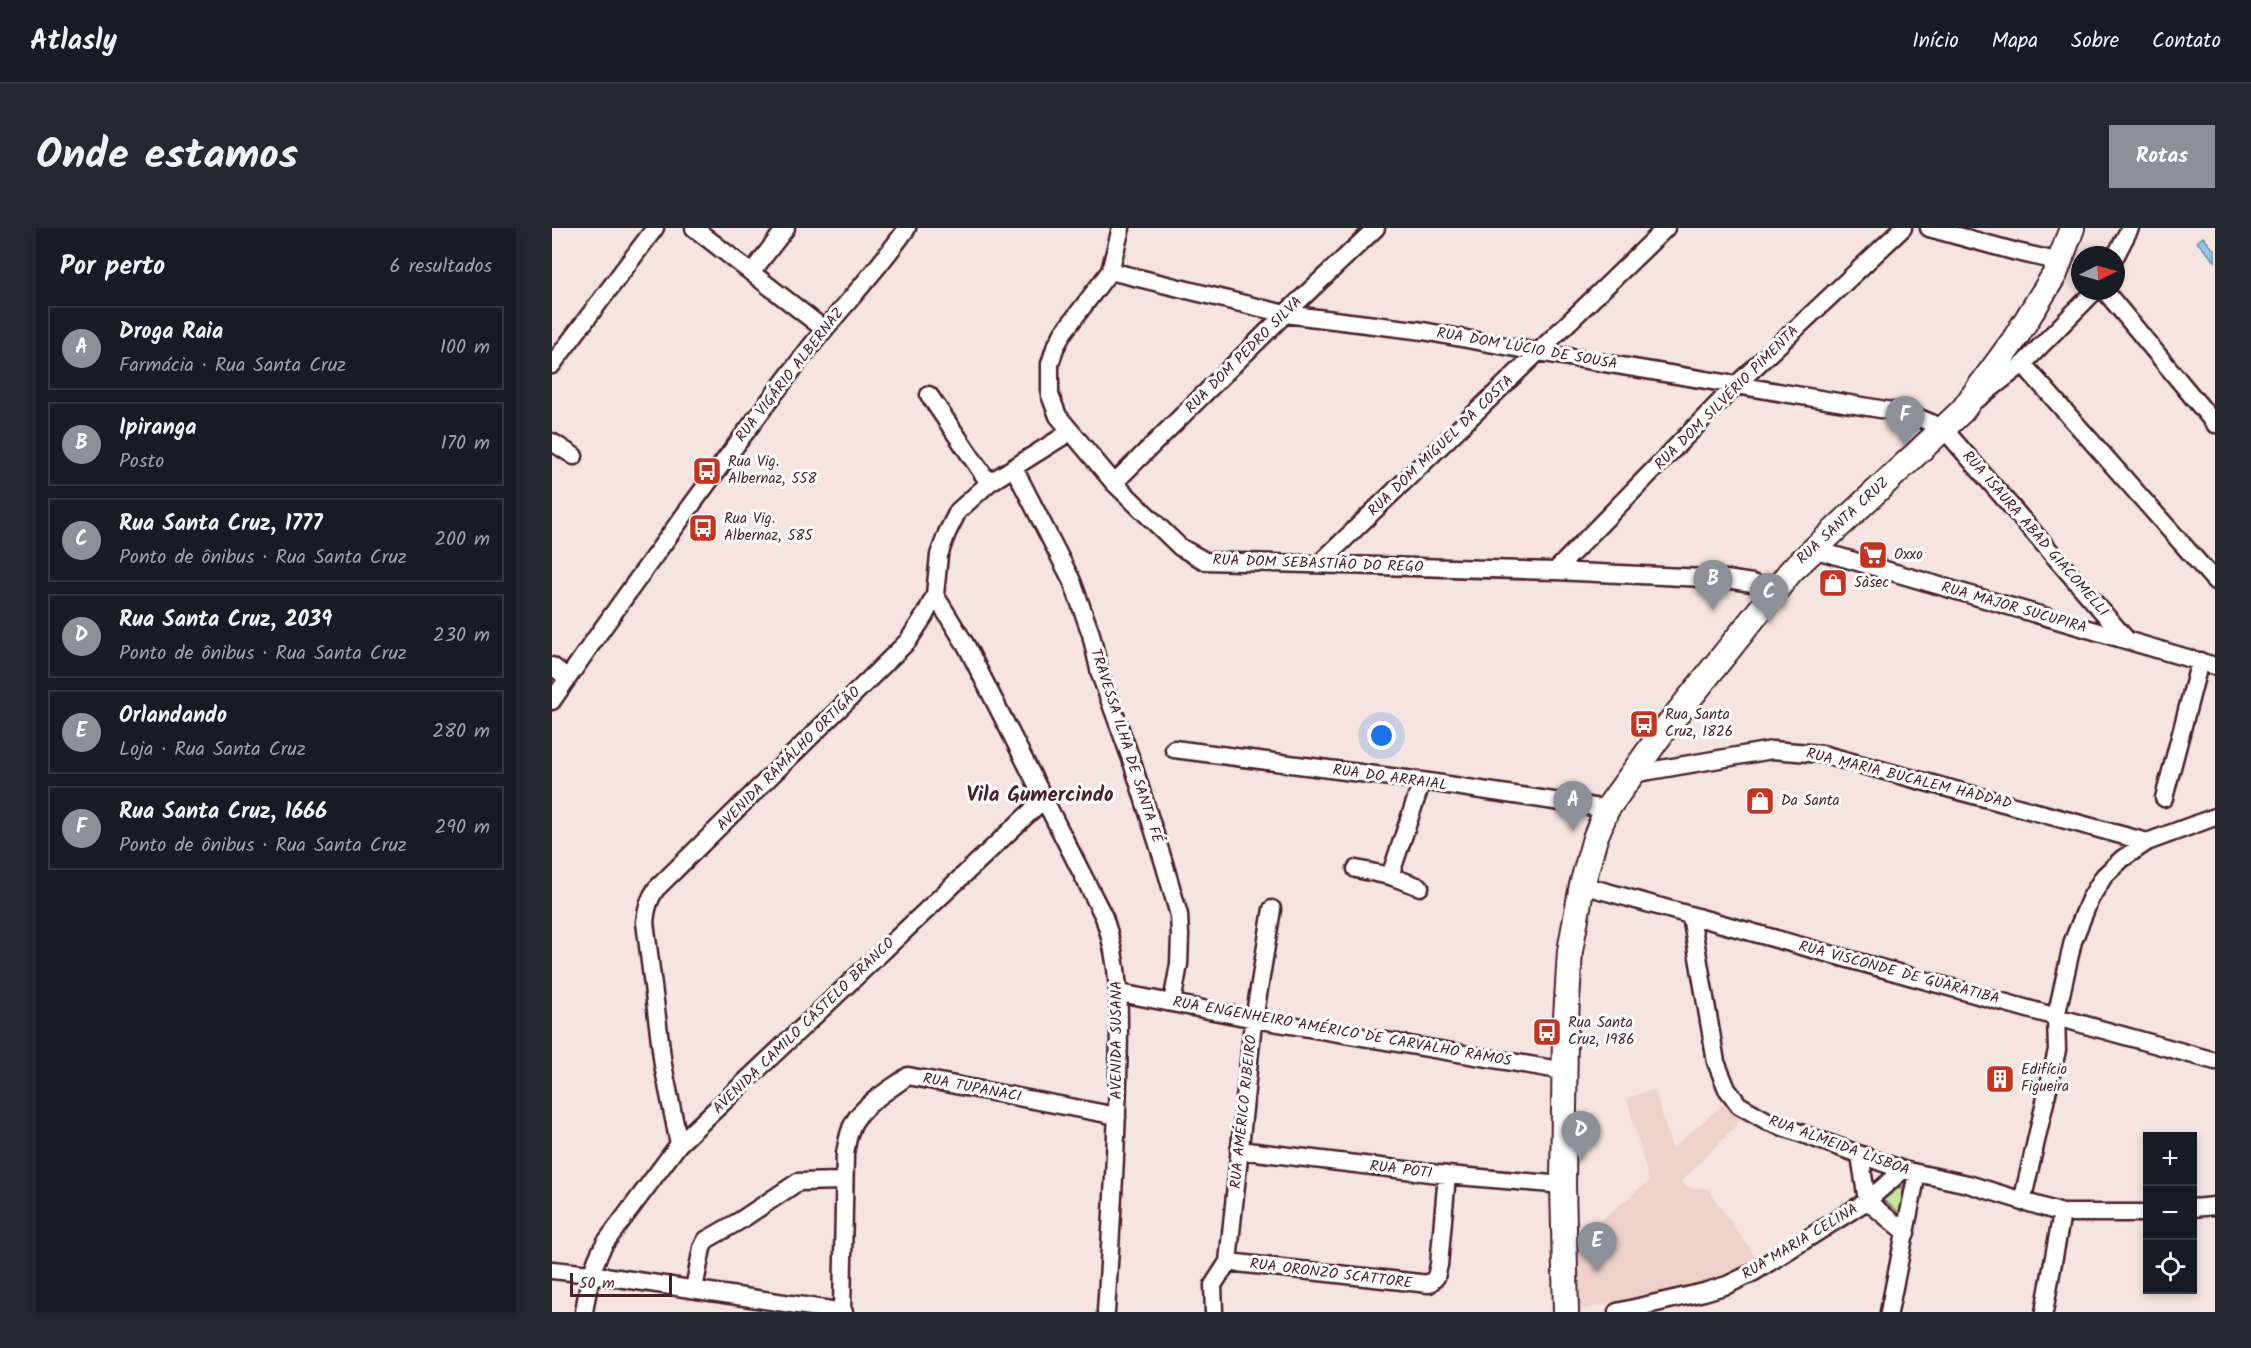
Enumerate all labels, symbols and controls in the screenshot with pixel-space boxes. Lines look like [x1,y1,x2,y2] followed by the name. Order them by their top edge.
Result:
[30,19,117,64] text: Atlasly
[1912,25,1959,58] text: Início
[1992,25,2038,58] text: Mapa
[2071,25,2119,58] text: Sobre
[2152,25,2221,58] text: Contato
[36,123,298,190] text: Onde estamos
[2109,125,2215,188] button: Rotas
[60,246,165,288] text: Por perto
[2071,246,2125,300] north arrow
[390,251,492,283] text: 6 resultados
[1180,291,1308,419] street label: RUA DOM PEDRO SILVA
[730,302,850,448] street label: RUA VIGÁRIO ALBERNAZ
[119,315,223,350] text: Droga Raia
[1649,320,1805,476] street label: RUA DOM SILVÉRIO PIMENTA
[1435,321,1619,377] street label: RUA DOM LÚCIO DE SOUSA
[75,332,88,364] text: A
[440,332,490,364] text: 100 m
[119,350,346,382] text: Farmácia · Rua Santa Cruz
[1362,370,1520,522] street label: RUA DOM MIGUEL DA COSTA
[1886,396,1924,446] pin: F
[119,411,197,446] text: Ipiranga
[75,428,88,460] text: B
[441,428,490,460] text: 170 m
[1956,445,2114,623] street label: RUA ISAURA ABAD GIACOMELLI
[119,446,164,478] text: Posto
[728,450,818,491] place label: Rua Vig. Albernaz, 558
[691,455,723,487] bus stop icon: Rua Vig. Albernaz, 558
[1791,472,1895,570] street label: RUA SANTA CRUZ
[119,507,323,542] text: Rua Santa Cruz, 1777
[724,507,814,548] place label: Rua Vig. Albernaz, 585
[687,512,719,544] bus stop icon: Rua Vig. Albernaz, 585
[75,524,88,556] text: C
[434,524,490,556] text: 200 m
[1857,539,1889,571] supermarket icon: Oxxo
[119,542,407,574] text: Ponto de ônibus · Rua Santa Cruz
[1894,543,1923,567] place label: Oxxo
[1212,548,1424,580] street label: RUA DOM SEBASTIÃO DO REGO
[1694,560,1732,610] pin: B
[1817,567,1849,599] shop icon: 5àsec
[1854,571,1889,595] place label: 5àsec
[1750,574,1788,623] pin: C
[1938,576,2090,640] street label: RUA MAJOR SUCUPIRA
[119,603,332,638] text: Rua Santa Cruz, 2039
[75,620,88,652] text: D
[433,620,490,652] text: 230 m
[119,638,407,670] text: Ponto de ônibus · Rua Santa Cruz
[1083,646,1169,848] street label: TRAVESSA ILHA DE SANTA FÉ
[711,681,867,837] street label: AVENIDA RAMÁLHO ORTIGÃO
[119,699,227,734] text: Orlandando
[1665,703,1733,744] place label: Rua Santa Cruz, 1826
[1628,708,1660,740] bus stop icon: Rua Santa Cruz, 1826
[76,716,87,748] text: E
[432,716,490,748] text: 280 m
[1367,721,1396,750] your location
[119,734,306,766] text: Loja · Rua Santa Cruz
[1804,742,2015,816] street label: RUA MARIA BUCALEM HADDAD
[1331,758,1449,798] street label: RUA DO ARRAIAL
[966,779,1114,812] district label: Vila Gumercindo
[1554,782,1592,831] pin: A
[1744,785,1776,817] shop icon: Da Santa
[1781,789,1840,813] place label: Da Santa
[119,795,327,830] text: Rua Santa Cruz, 1666
[76,812,87,844] text: F
[435,812,490,844] text: 290 m
[119,830,407,862] text: Ponto de ônibus · Rua Santa Cruz
[707,932,901,1120] street label: AVENIDA CAMILO CASTELO BRANCO
[1796,935,2002,1011] street label: RUA VISCONDE DE GUARATIBA
[1105,981,1129,1099] street label: AVENIDA SUSANA
[1171,990,1513,1074] street label: RUA ENGENHEIRO AMÉRICO DE CARVALHO RAMOS
[1568,1011,1635,1052] place label: Rua Santa Cruz, 1986
[1531,1016,1563,1048] bus stop icon: Rua Santa Cruz, 1986
[1224,1034,1264,1190] street label: RUA AMÉRICO RIBEIRO
[2021,1058,2069,1099] place label: Edifício Figueira
[1984,1063,2016,1095] building icon: Edifício Figueira
[921,1067,1024,1109] street label: RUA TUPANACI
[1765,1109,1913,1183] street label: RUA ALMEIDA LISBOA
[1562,1112,1600,1161] pin: D
[2143,1132,2197,1294] map controls
[2143,1132,2197,1186] button: +
[1368,1154,1434,1186] street label: RUA POTI
[2143,1186,2197,1240] button: −
[1737,1198,1863,1286] street label: RUA MARIA CELINA
[1578,1222,1616,1272] pin: E
[2143,1240,2197,1294] button: locate
[1248,1252,1415,1296] street label: RUA ORONZO SCATTORE
[570,1270,672,1298] scale bar
[579,1271,615,1296] text: 50 m

